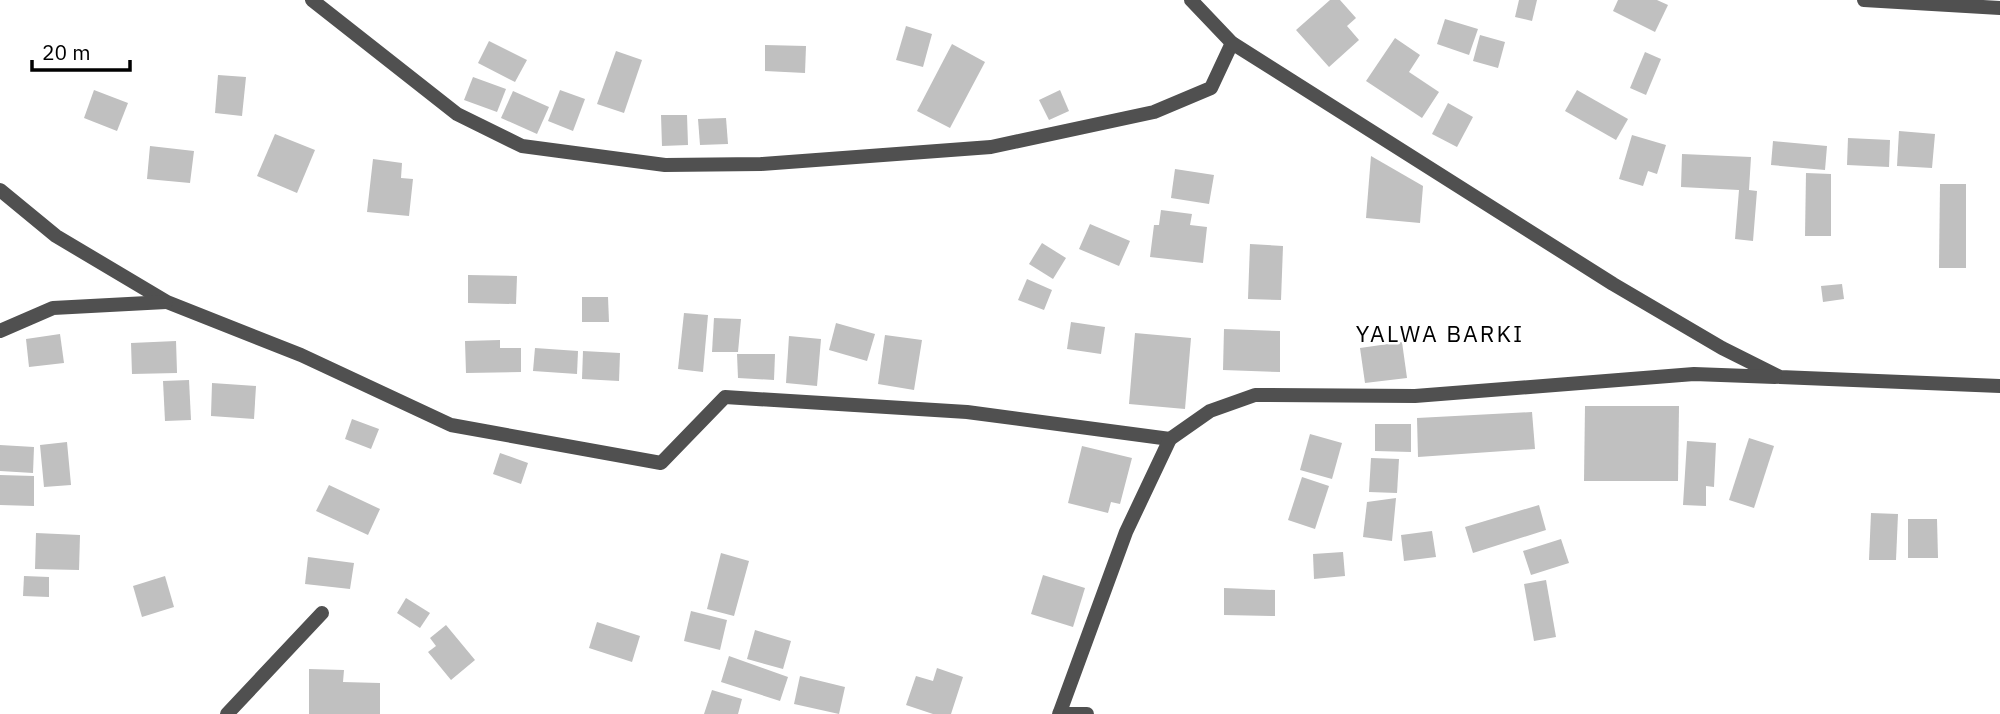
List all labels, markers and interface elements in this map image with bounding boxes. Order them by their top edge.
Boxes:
scale bar [32,28,130,72]
text: 20 m [42,38,91,66]
district label: YALWA BARKI [1356,318,1524,348]

